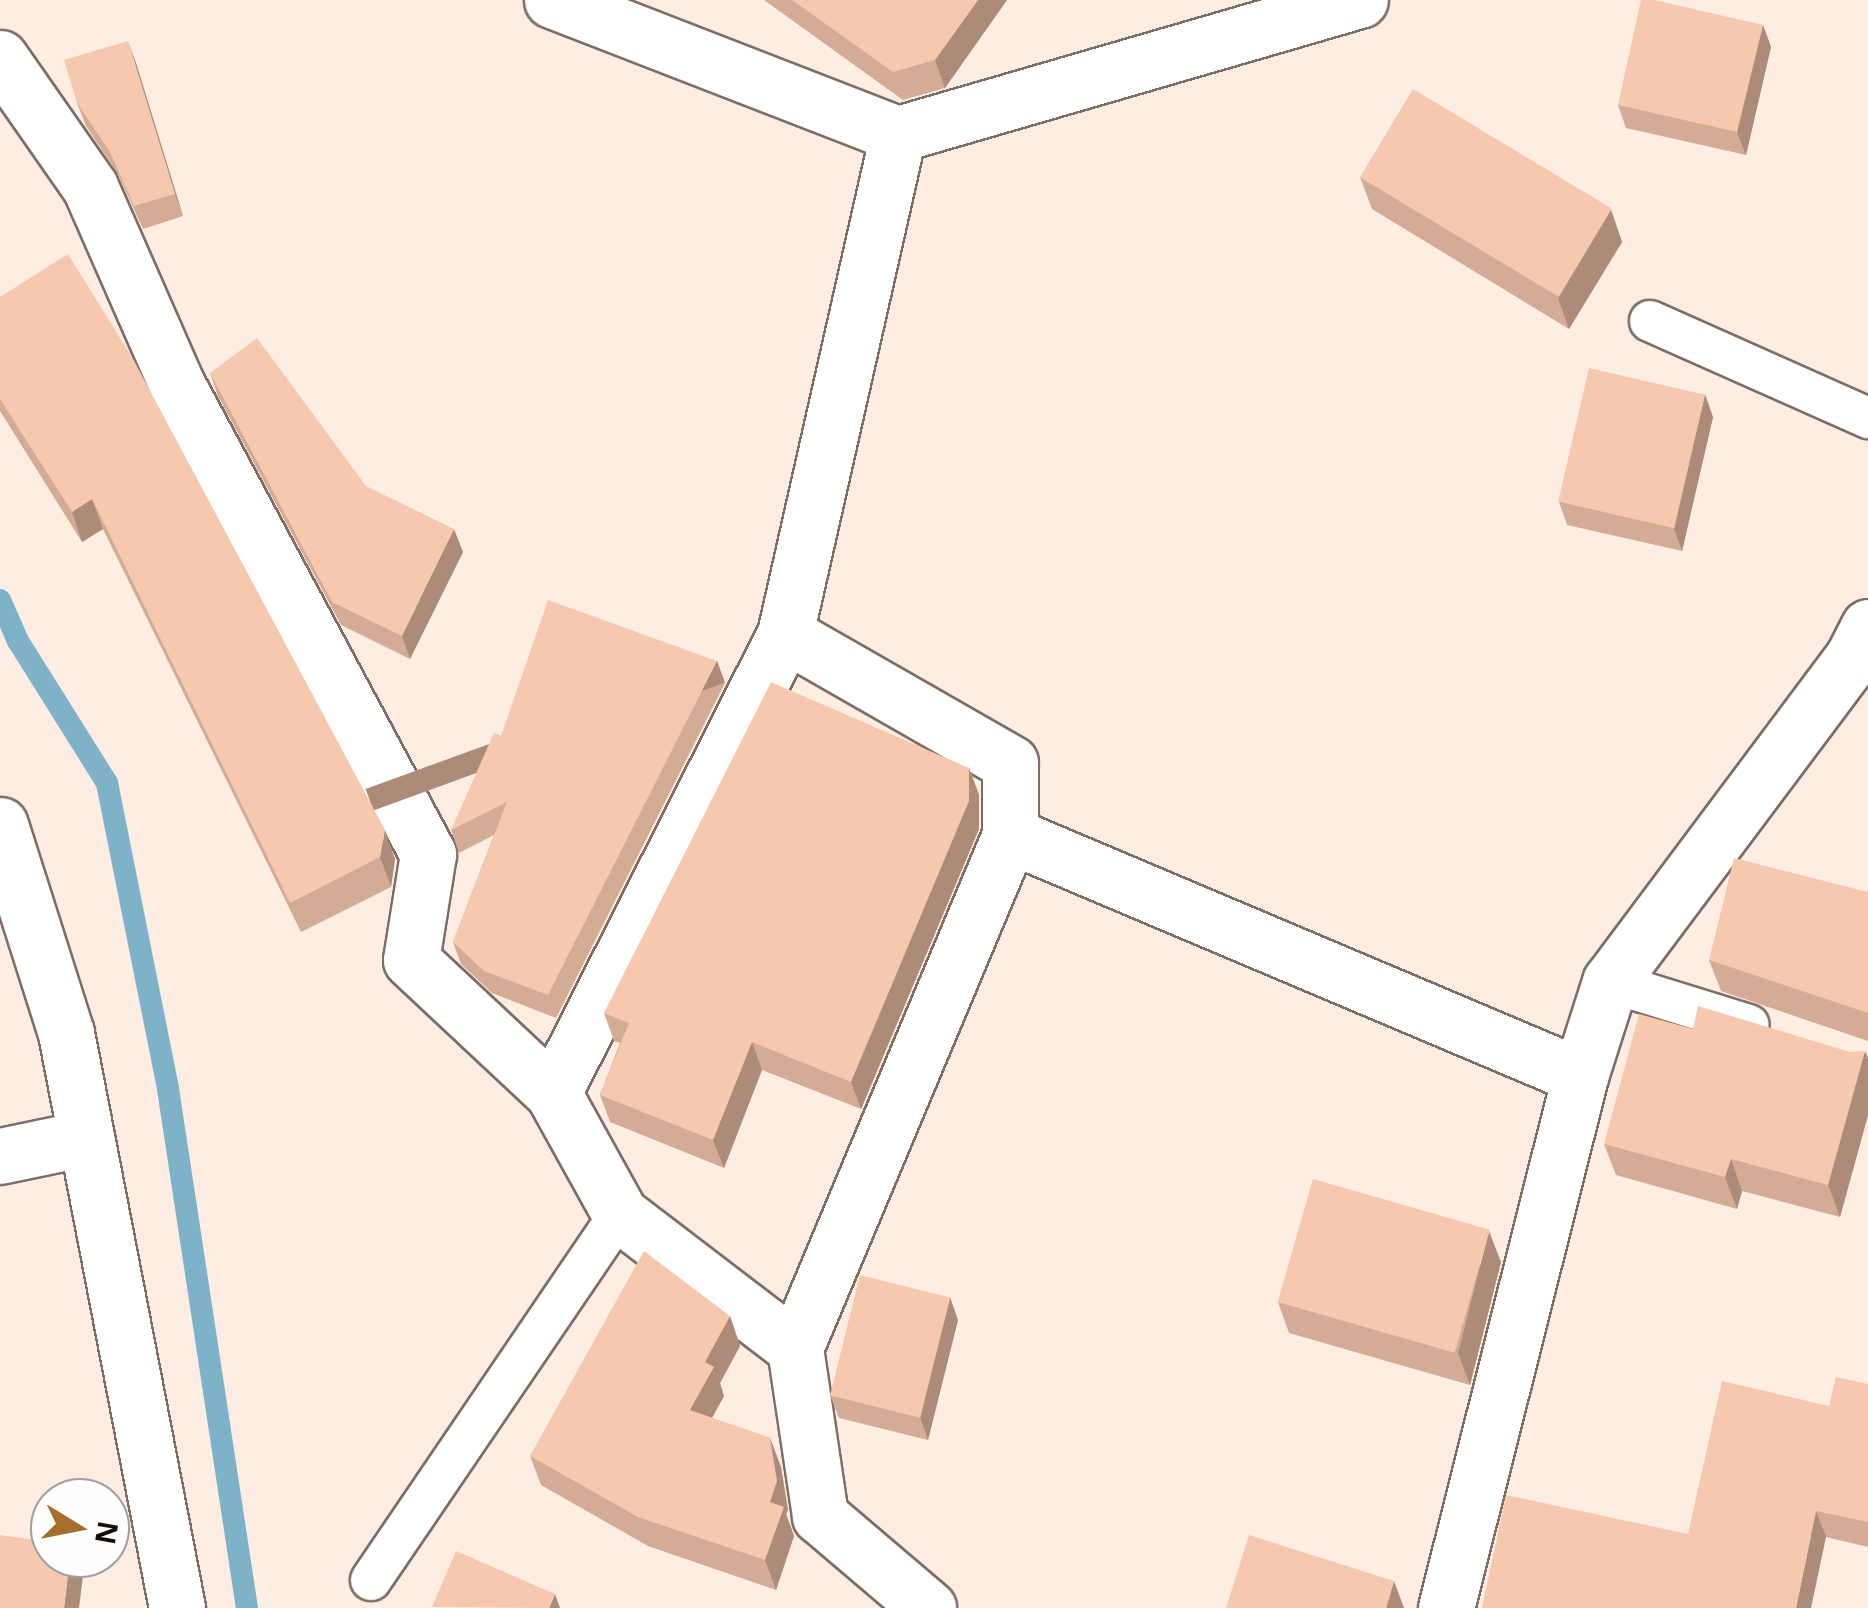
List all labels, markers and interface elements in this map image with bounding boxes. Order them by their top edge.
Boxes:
north arrow [30,1478,130,1578]
text: N [87,1518,128,1547]

